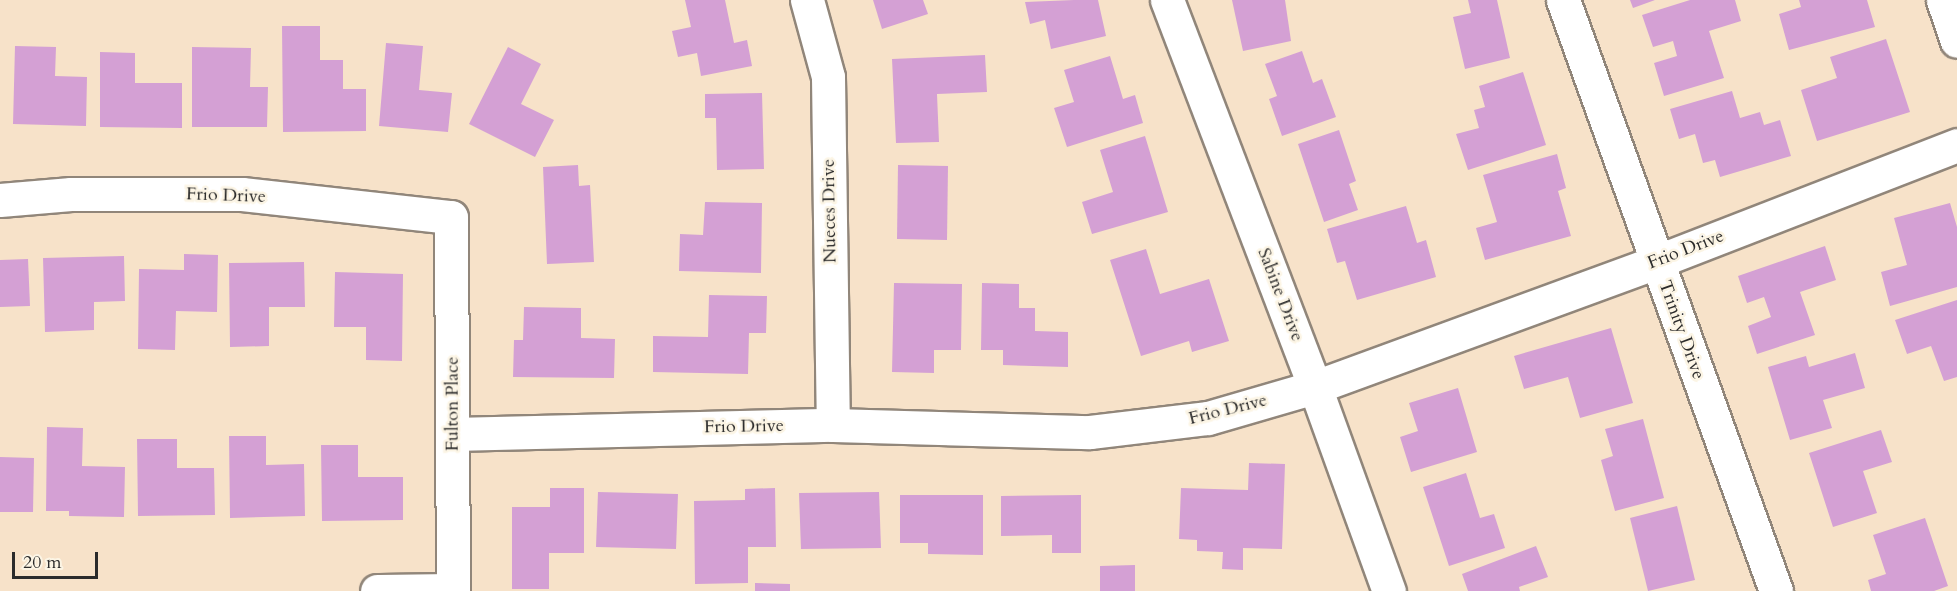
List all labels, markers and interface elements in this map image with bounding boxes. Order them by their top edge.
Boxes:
street label: Nueces Drive [818,159,842,263]
street label: Frio Drive [186,184,266,208]
street label: Frio Drive [1645,226,1727,274]
street label: Sabine Drive [1252,245,1308,345]
street label: Trinity Drive [1653,278,1709,382]
street label: Fulton Place [442,357,464,451]
street label: Frio Drive [1187,390,1269,430]
street label: Frio Drive [704,416,784,438]
scale bar [15,540,100,578]
text: 20 m [23,550,62,575]

